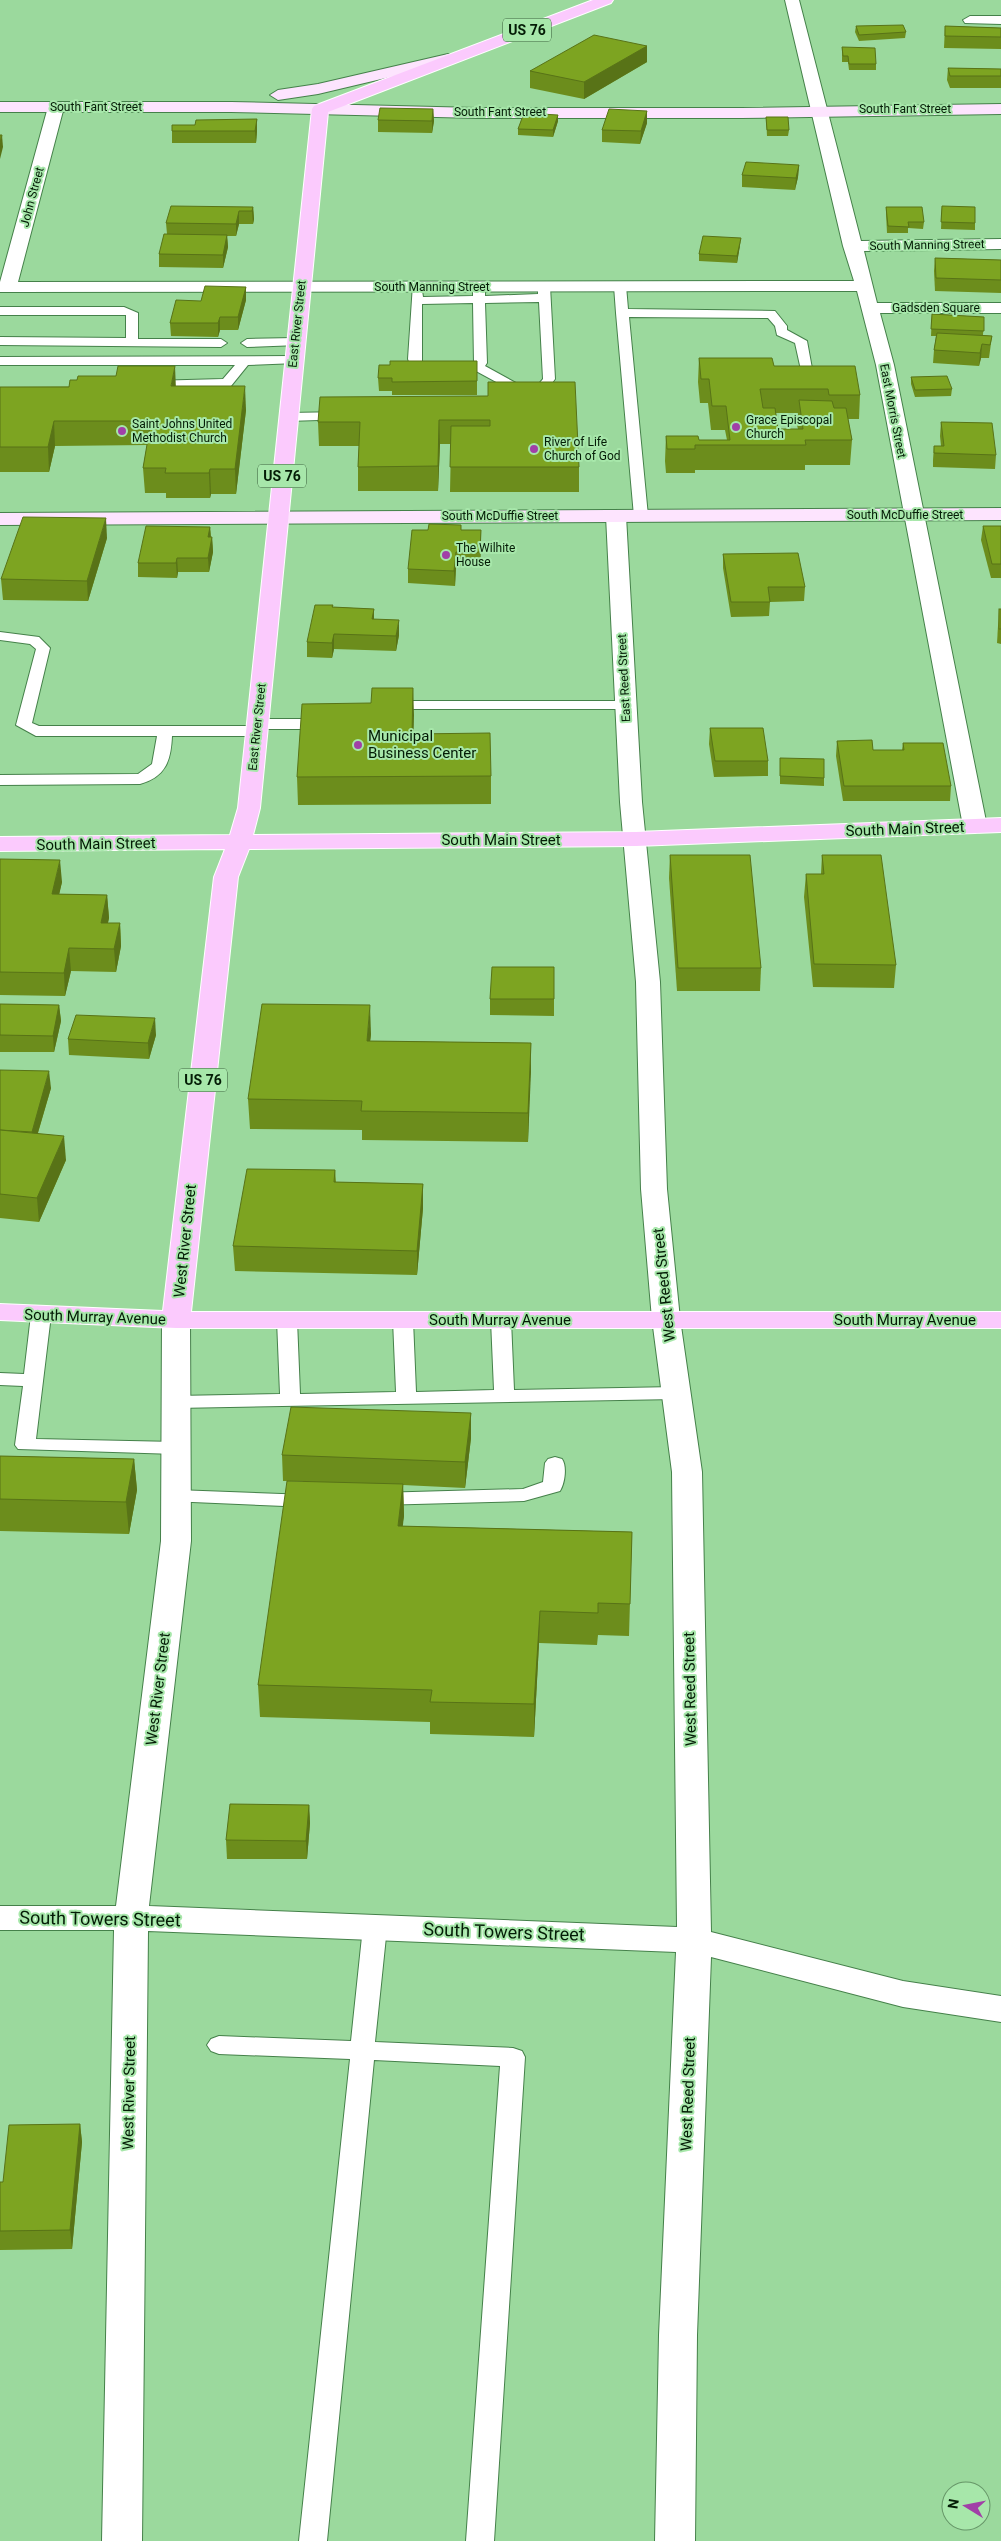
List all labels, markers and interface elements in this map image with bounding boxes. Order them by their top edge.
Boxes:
road number: US 76 [503,18,551,42]
street label: South Fant Street [50,100,142,114]
street label: South Fant Street [859,102,951,116]
street label: South Fant Street [454,105,546,119]
street label: John Street [17,165,47,228]
street label: South Manning Street [869,237,985,253]
street label: East River Street [285,280,309,368]
street label: South Manning Street [374,280,490,294]
street label: Gadsden Square [892,301,980,315]
street label: East Morris Street [877,363,909,459]
place label: Grace Episcopal Church [746,413,832,441]
place label: Saint Johns United Methodist Church [132,417,232,445]
marker: Grace Episcopal Church [730,421,742,433]
marker: Saint Johns United Methodist Church [116,425,128,437]
place label: River of Life Church of God [544,435,621,463]
marker: River of Life Church of God [528,443,540,455]
road number: US 76 [258,464,306,488]
street label: South McDuffie Street [847,508,963,522]
street label: South McDuffie Street [442,509,558,523]
place label: The Wilhite House [456,541,515,569]
marker: The Wilhite House [440,549,452,561]
street label: East Reed Street [615,634,633,722]
street label: East River Street [245,683,269,771]
place label: Municipal Business Center [368,727,476,762]
marker: Municipal Business Center [352,739,364,751]
street label: South Main Street [845,818,965,840]
street label: South Main Street [441,831,561,849]
street label: South Main Street [36,834,156,854]
road number: US 76 [179,1068,227,1092]
street label: West River Street [170,1183,200,1299]
street label: West Reed Street [649,1227,679,1343]
street label: South Murray Avenue [24,1306,166,1328]
street label: South Murray Avenue [429,1311,571,1329]
street label: South Murray Avenue [834,1311,976,1329]
street label: West River Street [142,1631,174,1747]
street label: West Reed Street [680,1632,700,1746]
street label: South Towers Street [19,1907,181,1930]
street label: South Towers Street [423,1918,585,1945]
street label: West River Street [119,2036,139,2150]
street label: West Reed Street [677,2036,699,2151]
north arrow [941,2481,991,2531]
text: N [944,2497,962,2510]

